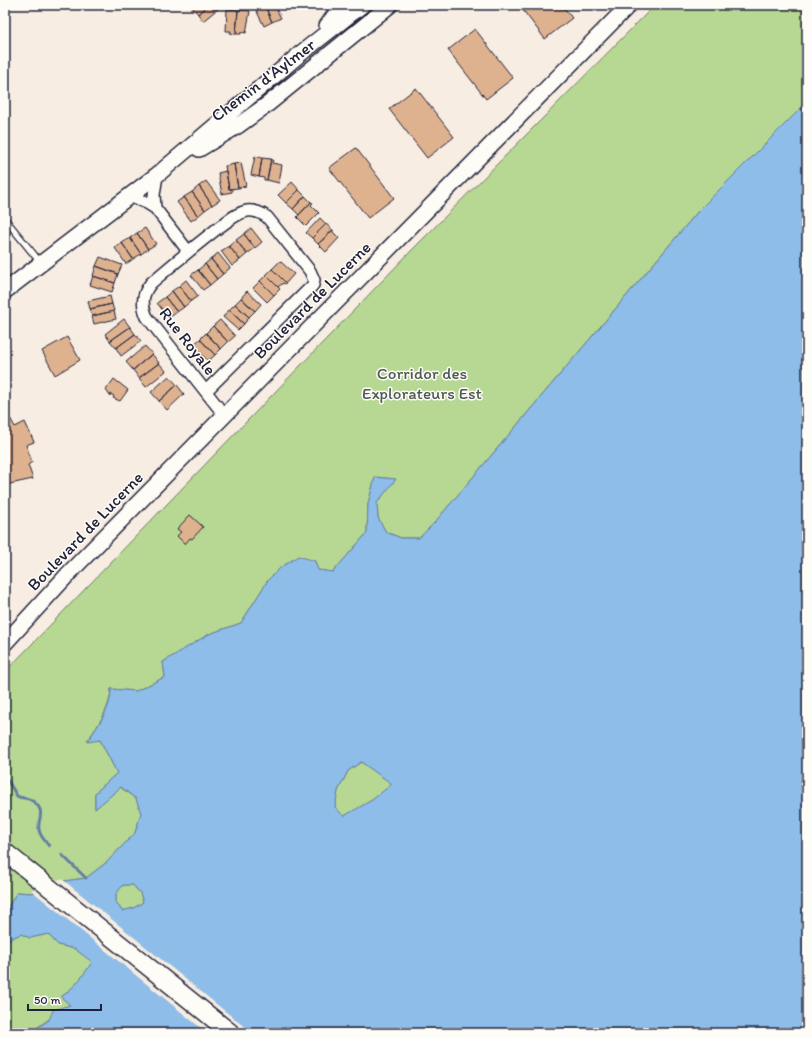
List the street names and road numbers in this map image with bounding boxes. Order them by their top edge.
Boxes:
street label: Chemin d'Aylmer [207,34,319,126]
street label: Boulevard de Lucerne [249,237,375,363]
street label: Rue Royale [155,303,221,379]
street label: Boulevard de Lucerne [23,467,147,595]

